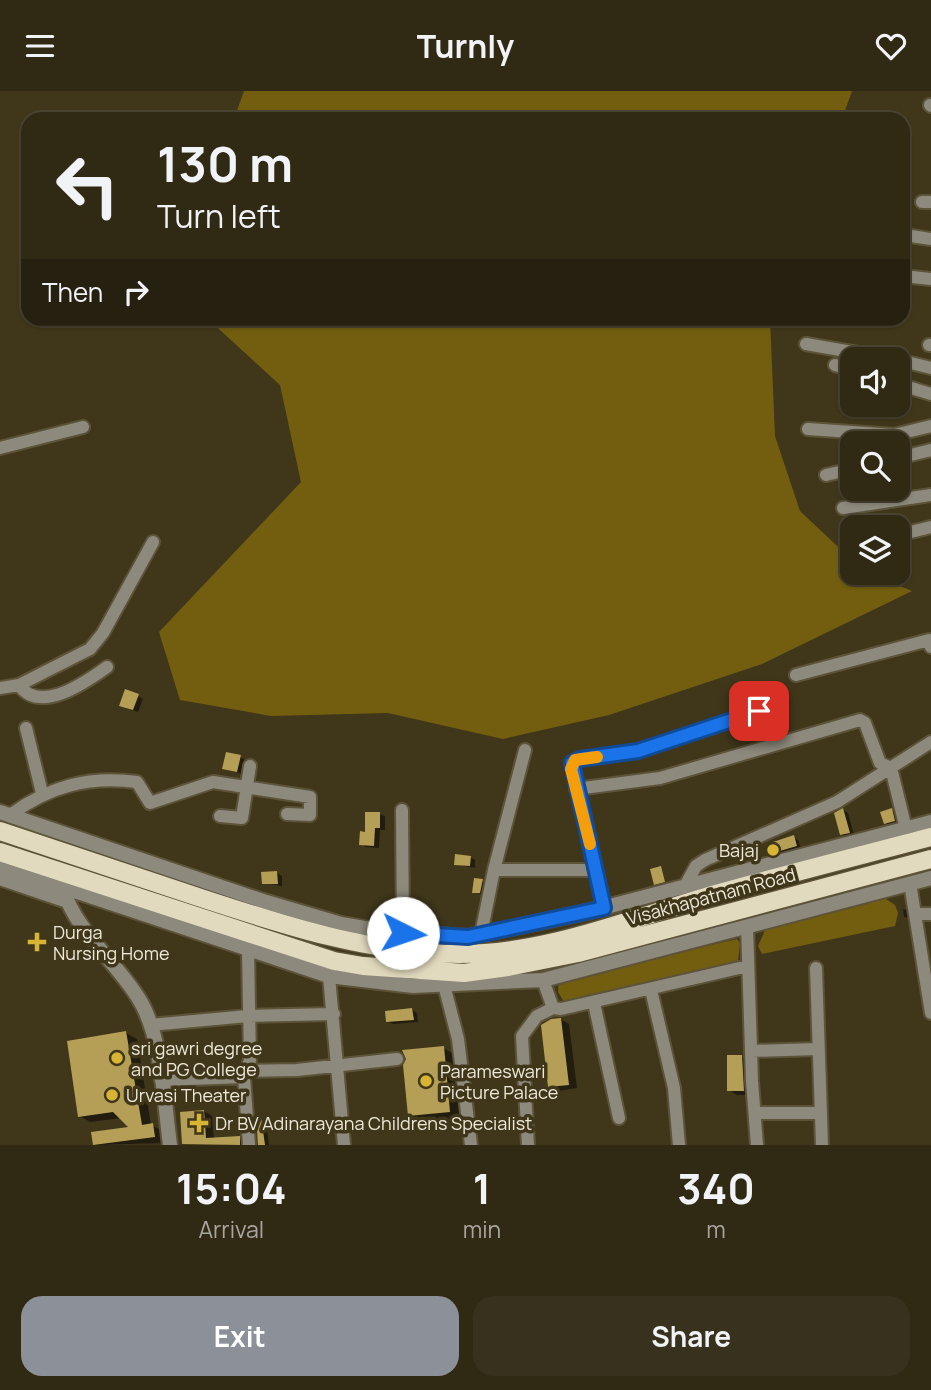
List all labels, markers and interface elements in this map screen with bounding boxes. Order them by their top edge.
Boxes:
text: Turnly [417,24,514,68]
icon: menu [21,27,59,65]
icon: heart [872,27,910,65]
text: 130 m [157,130,293,197]
icon: left [42,140,133,231]
text: Turn left [157,194,281,238]
icon: right [117,273,155,311]
text: Then [42,274,103,310]
map controls [840,347,910,585]
button: sound [840,347,910,417]
button: search [840,431,910,501]
button: layers [840,515,910,585]
pin [729,681,789,741]
icon: arrive [740,692,778,730]
place label: Bajaj [719,838,759,862]
marker: Bajaj [765,842,781,858]
street label: Visakhapatnam Road [624,862,798,930]
position arrow [366,896,440,970]
place label: Durga Nursing Home [53,920,169,965]
marker: Durga Nursing Home [27,932,47,952]
place label: sri gawri degree and PG College [131,1036,262,1081]
marker: sri gawri degree and PG College [109,1050,125,1066]
place label: Parameswari Picture Palace [440,1059,558,1104]
marker: Parameswari Picture Palace [418,1073,434,1089]
place label: Urvasi Theater [126,1083,247,1107]
marker: Urvasi Theater [104,1087,120,1103]
place label: Dr BV Adinarayana Childrens Specialist [215,1111,532,1135]
marker: Dr BV Adinarayana Childrens Specialist [189,1113,209,1133]
text: 15:04 [176,1159,287,1217]
text: 1 [473,1159,491,1217]
text: 340 [677,1159,755,1217]
text: Arrival [199,1213,264,1245]
text: min [463,1213,501,1245]
text: m [706,1213,726,1245]
button: Exit [21,1296,459,1376]
button: Share [473,1296,910,1376]

